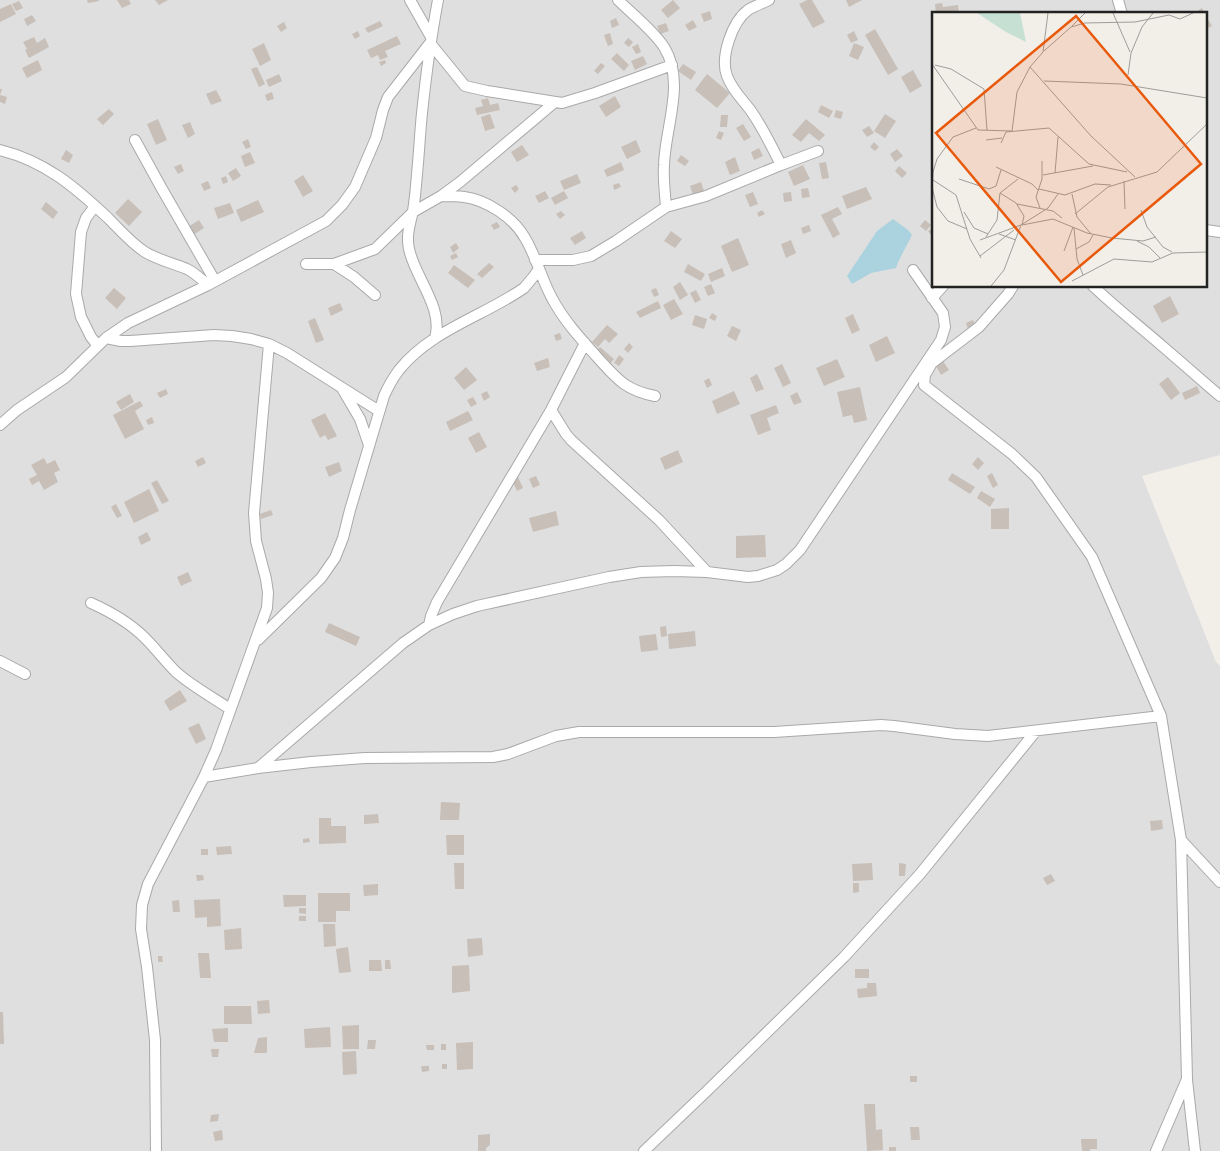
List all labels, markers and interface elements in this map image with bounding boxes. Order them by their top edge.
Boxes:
inset map [932,12,1208,288]

